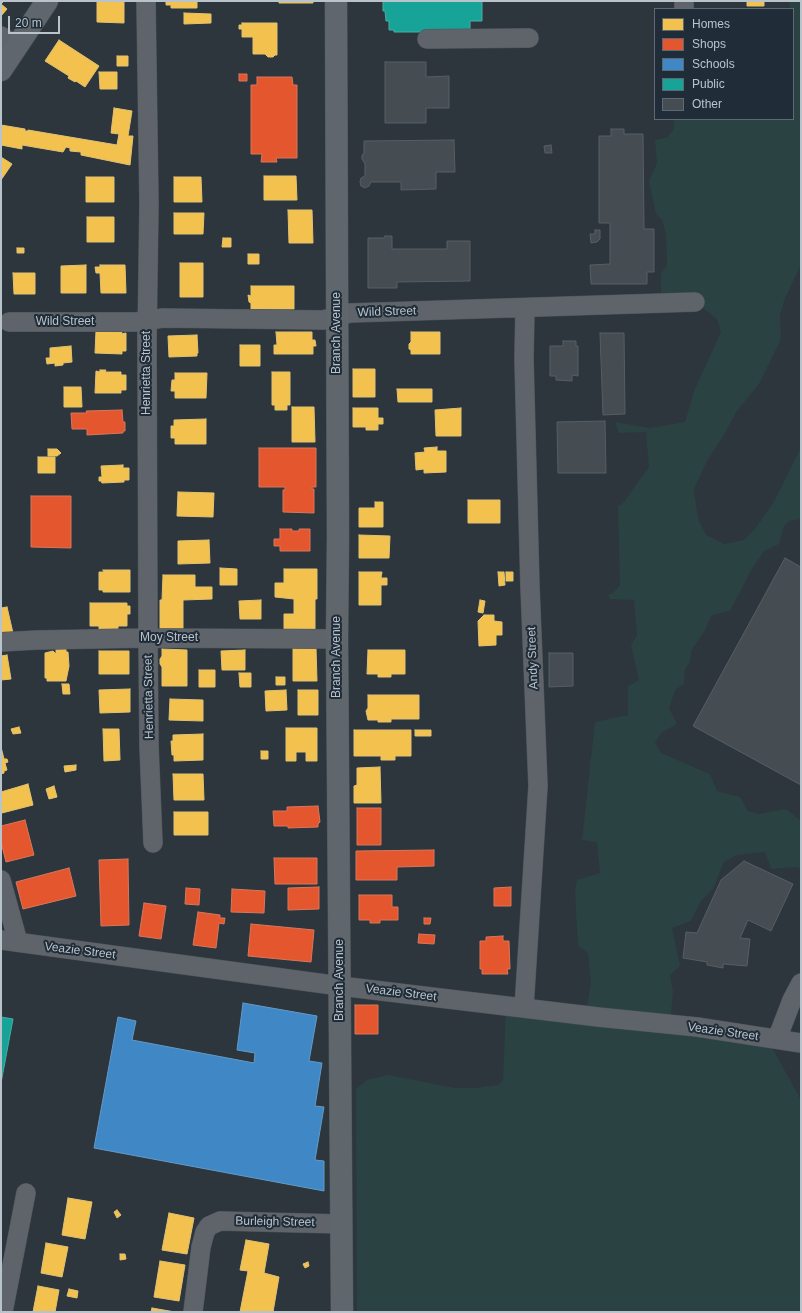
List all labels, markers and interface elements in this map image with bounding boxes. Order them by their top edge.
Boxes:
scale bar [10,8,62,34]
legend [654,8,794,120]
text: 20 m [15,16,42,30]
text: Homes [692,17,730,31]
text: Shops [692,37,726,51]
text: Schools [692,57,735,71]
text: Public [692,77,725,91]
text: Other [692,97,722,111]
street label: Branch Avenue [330,292,344,374]
street label: Wild Street [357,304,417,320]
street label: Wild Street [36,315,94,329]
street label: Henrietta Street [140,331,154,415]
street label: Branch Avenue [330,616,344,698]
street label: Andy Street [525,626,541,690]
street label: Moy Street [140,631,198,645]
street label: Henrietta Street [141,655,157,739]
street label: Branch Avenue [333,939,347,1021]
street label: Veazie Street [44,940,116,962]
street label: Veazie Street [365,982,437,1004]
street label: Veazie Street [687,1020,759,1044]
street label: Burleigh Street [235,1214,315,1230]

